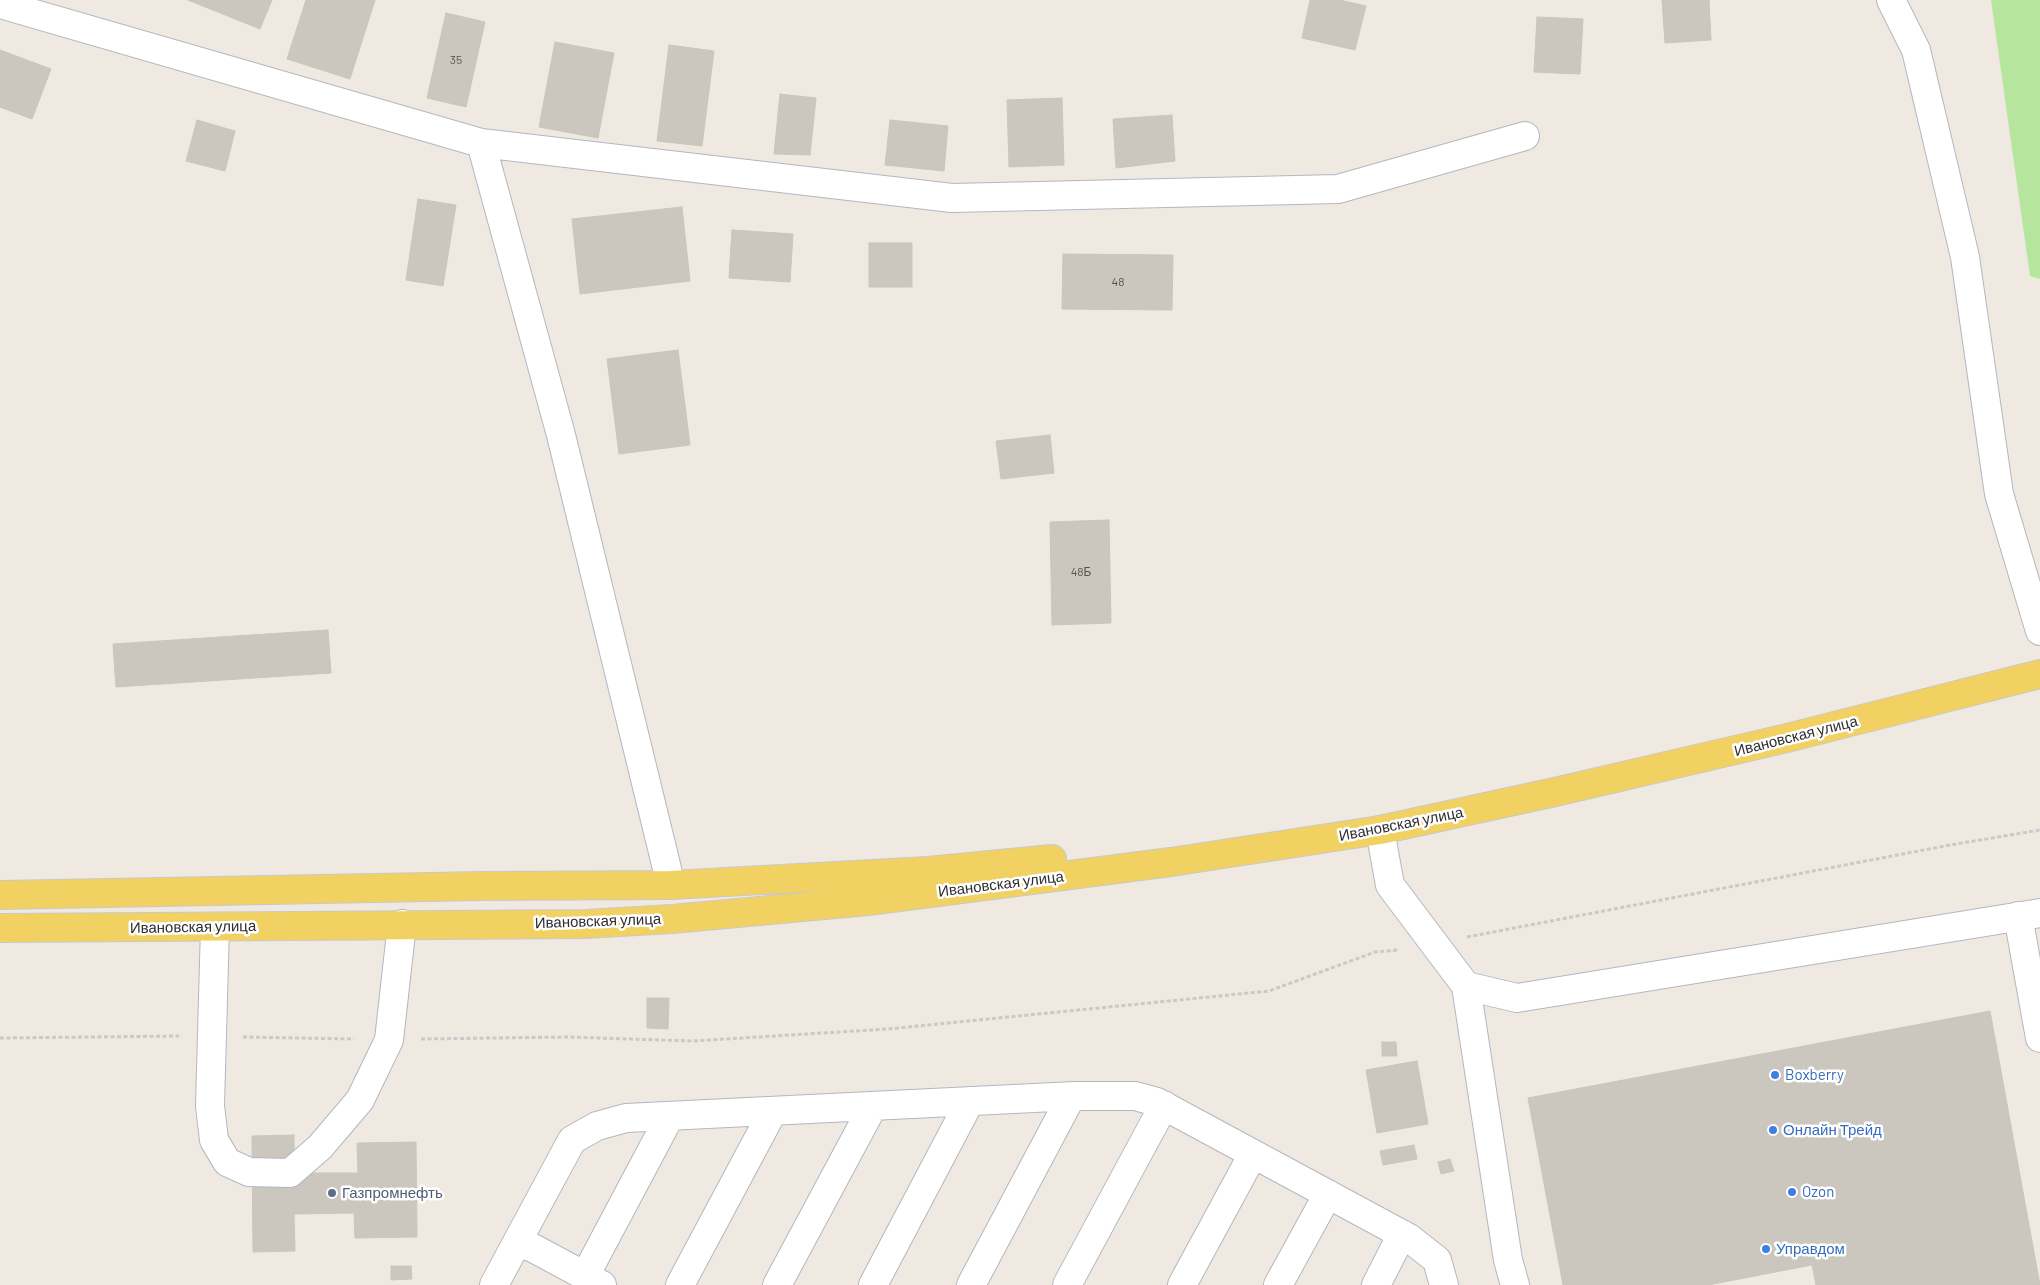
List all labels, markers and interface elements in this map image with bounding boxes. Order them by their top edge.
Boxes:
house number: 35 [450,53,462,67]
house number: 48 [1112,275,1124,289]
house number: 48Б [1071,565,1091,579]
street label: Ивановская улица [1732,712,1860,760]
street label: Ивановская улица [1337,803,1465,845]
street label: Ивановская улица [937,867,1065,901]
street label: Ивановская улица [535,910,661,932]
street label: Ивановская улица [130,917,256,937]
place label: Boxberry [1785,1066,1844,1084]
marker: Boxberry [1769,1069,1781,1081]
place label: Онлайн Трейд [1783,1121,1882,1139]
marker: Онлайн Трейд [1767,1124,1779,1136]
place label: Ozon [1802,1183,1834,1201]
place label: Газпромнефть [342,1184,443,1202]
marker: Ozon [1786,1186,1798,1198]
marker: Газпромнефть [326,1187,338,1199]
place label: Управдом [1776,1240,1845,1258]
marker: Управдом [1760,1243,1772,1255]

